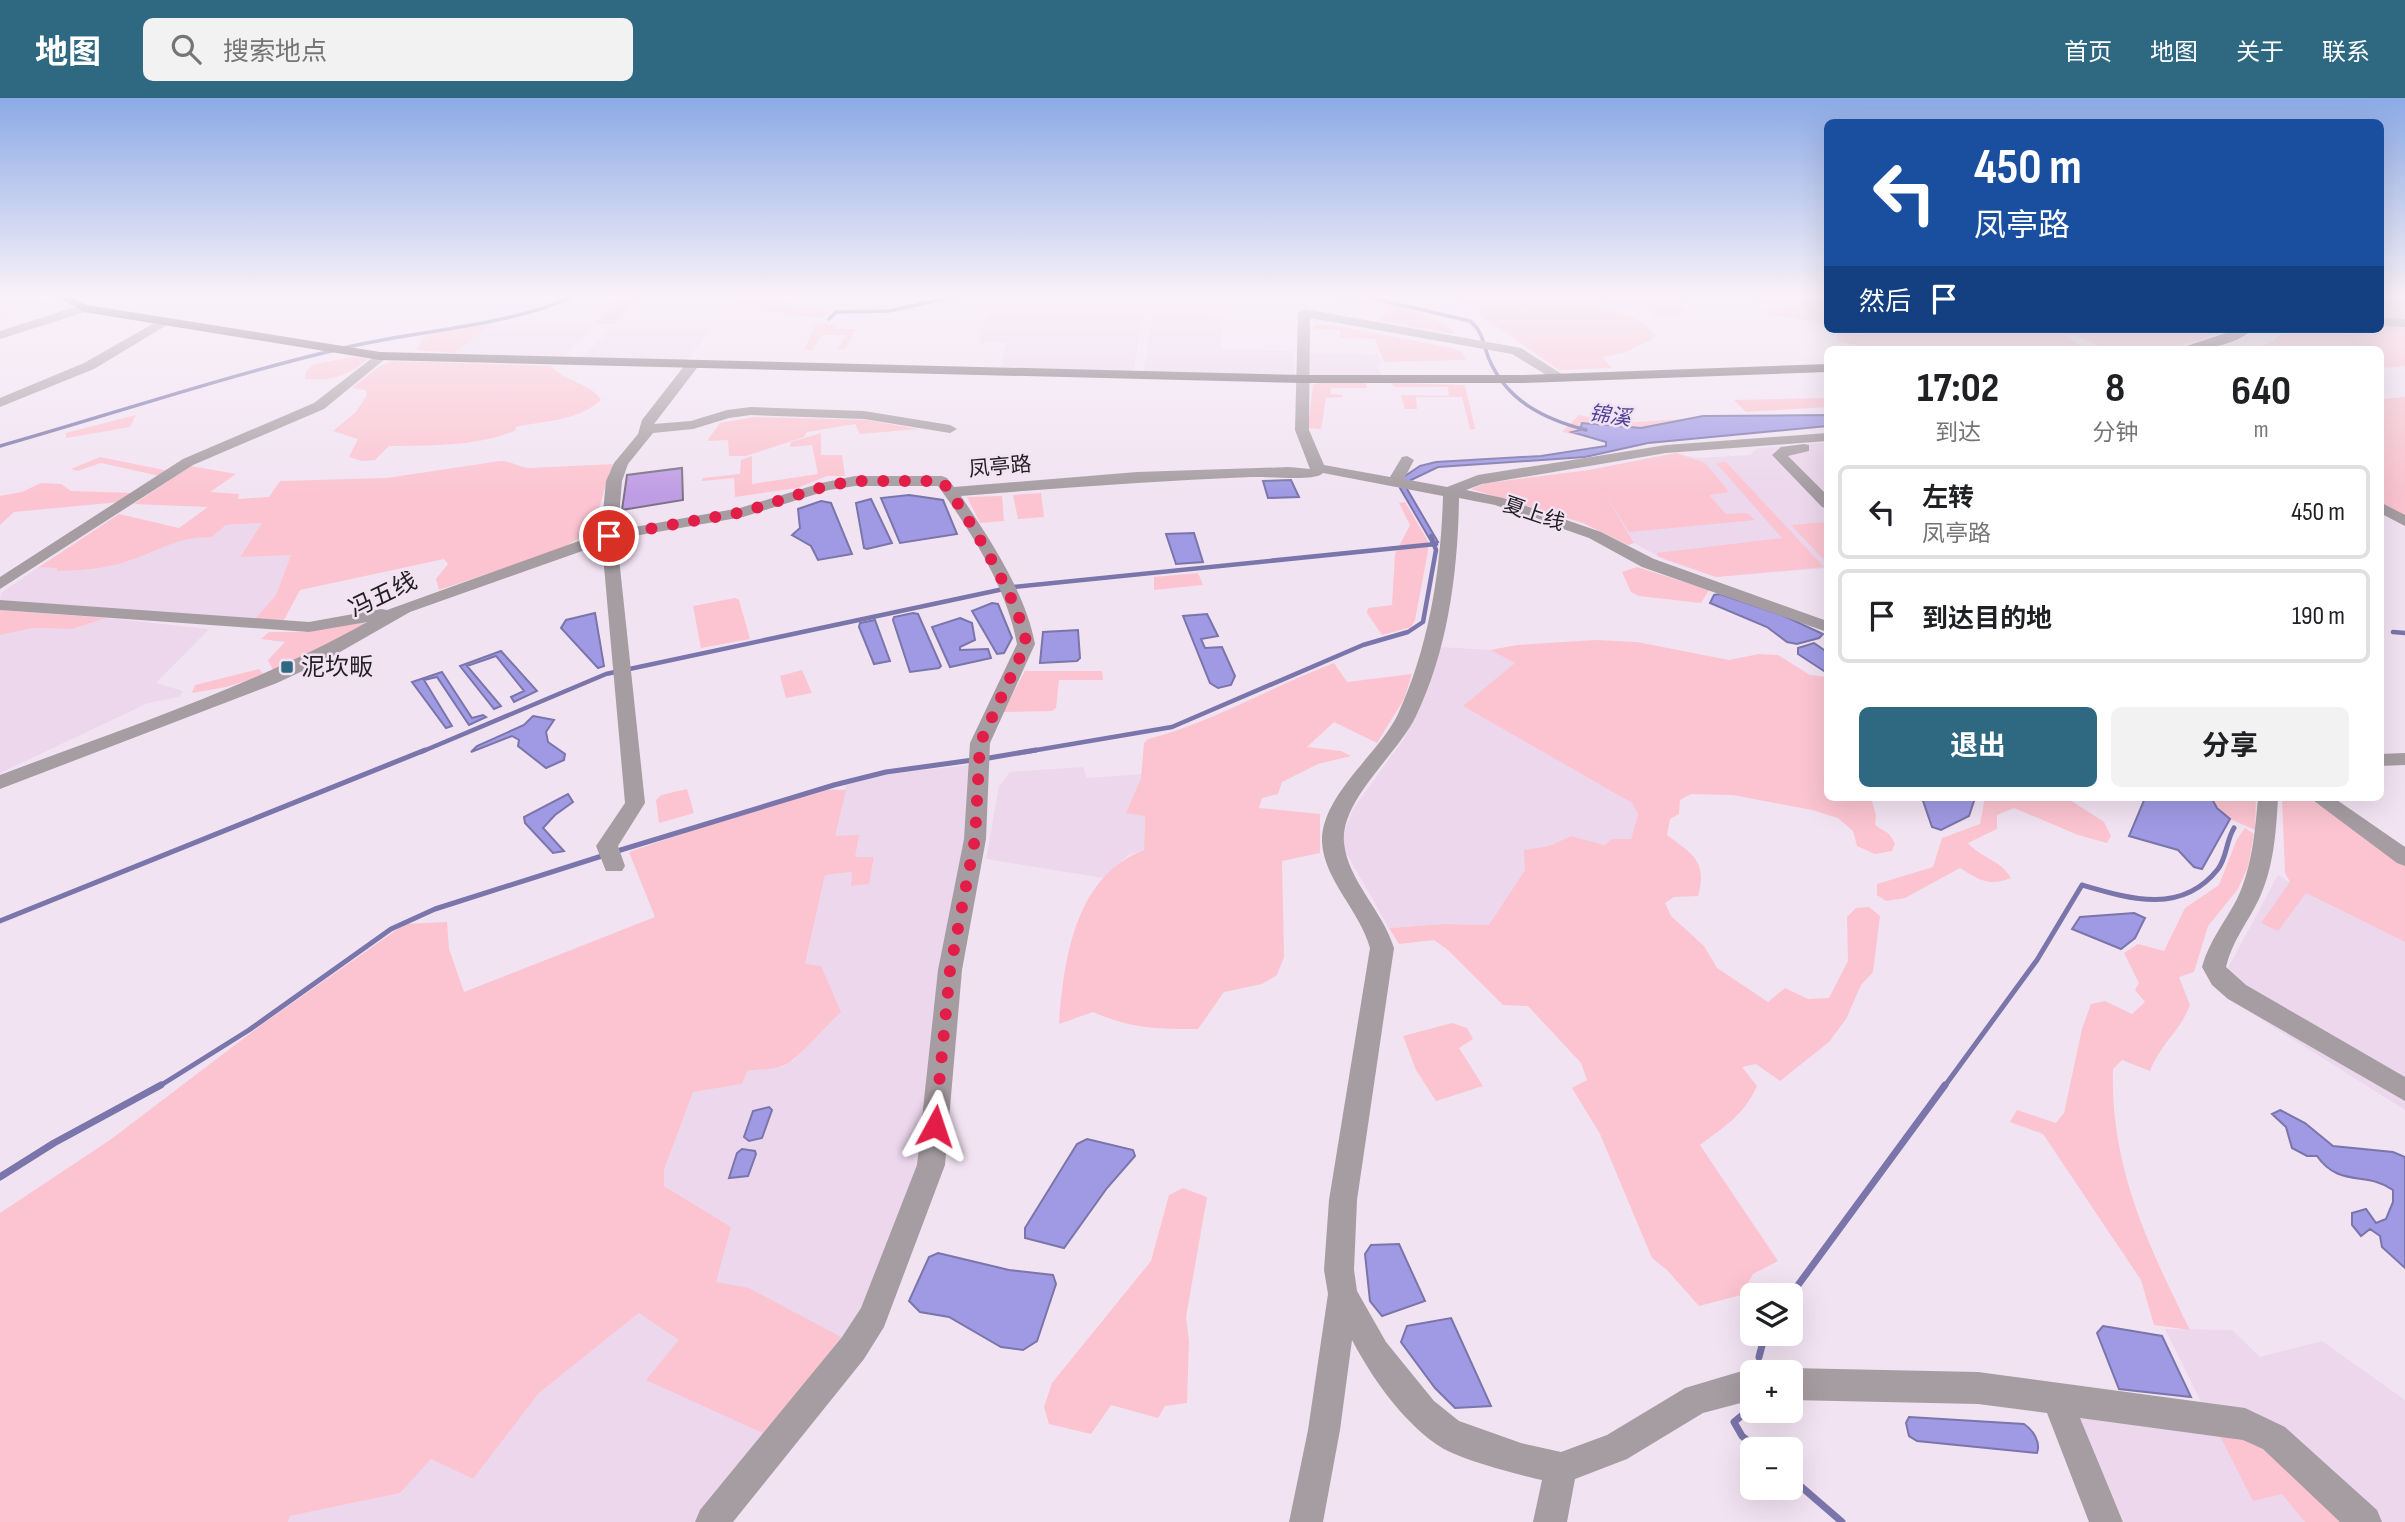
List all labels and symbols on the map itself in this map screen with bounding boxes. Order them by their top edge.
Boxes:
water label: 锦溪 [1587,401,1635,432]
street label: 凤亭路 [968,452,1032,482]
street label: 夏上线 [1500,492,1568,536]
pin [579,506,639,566]
street label: 冯五线 [344,566,422,624]
place label: 泥坎畈 [301,653,373,682]
marker: 泥坎畈 [279,659,295,675]
position arrow [898,1089,972,1163]

